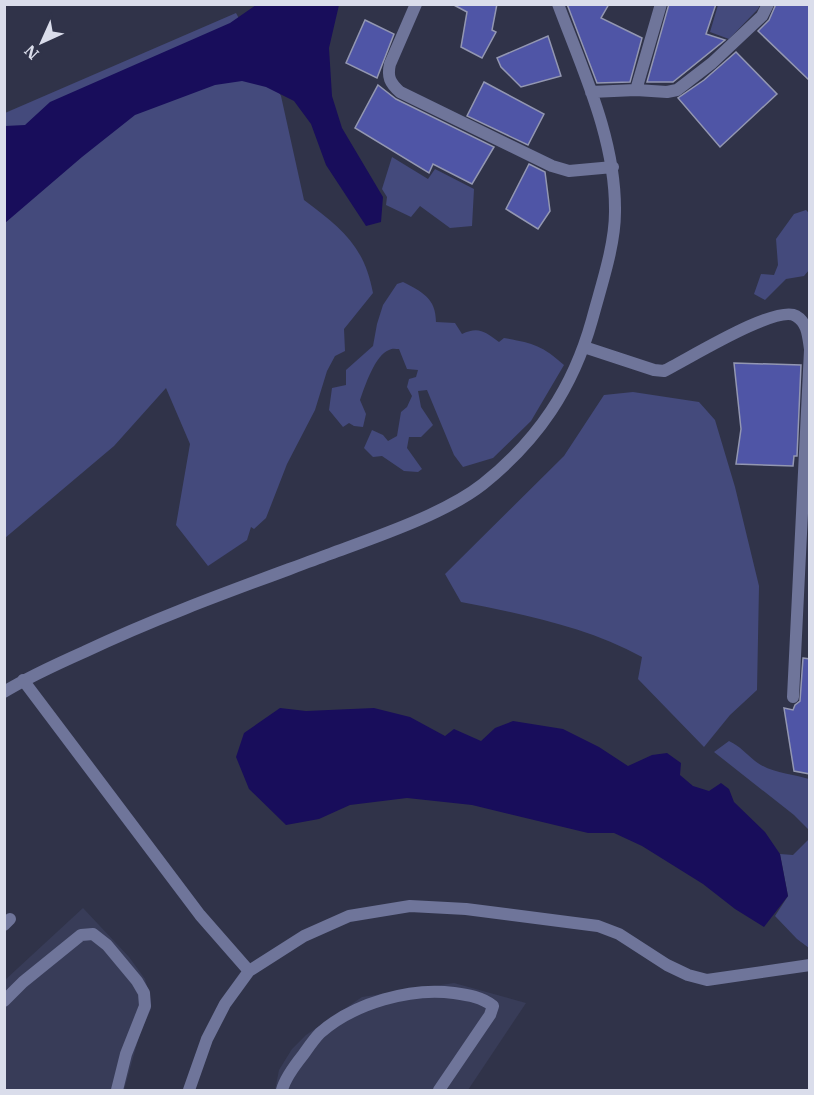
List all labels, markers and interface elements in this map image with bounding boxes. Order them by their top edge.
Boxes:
north arrow [12,12,72,72]
text: N [20,41,43,64]

